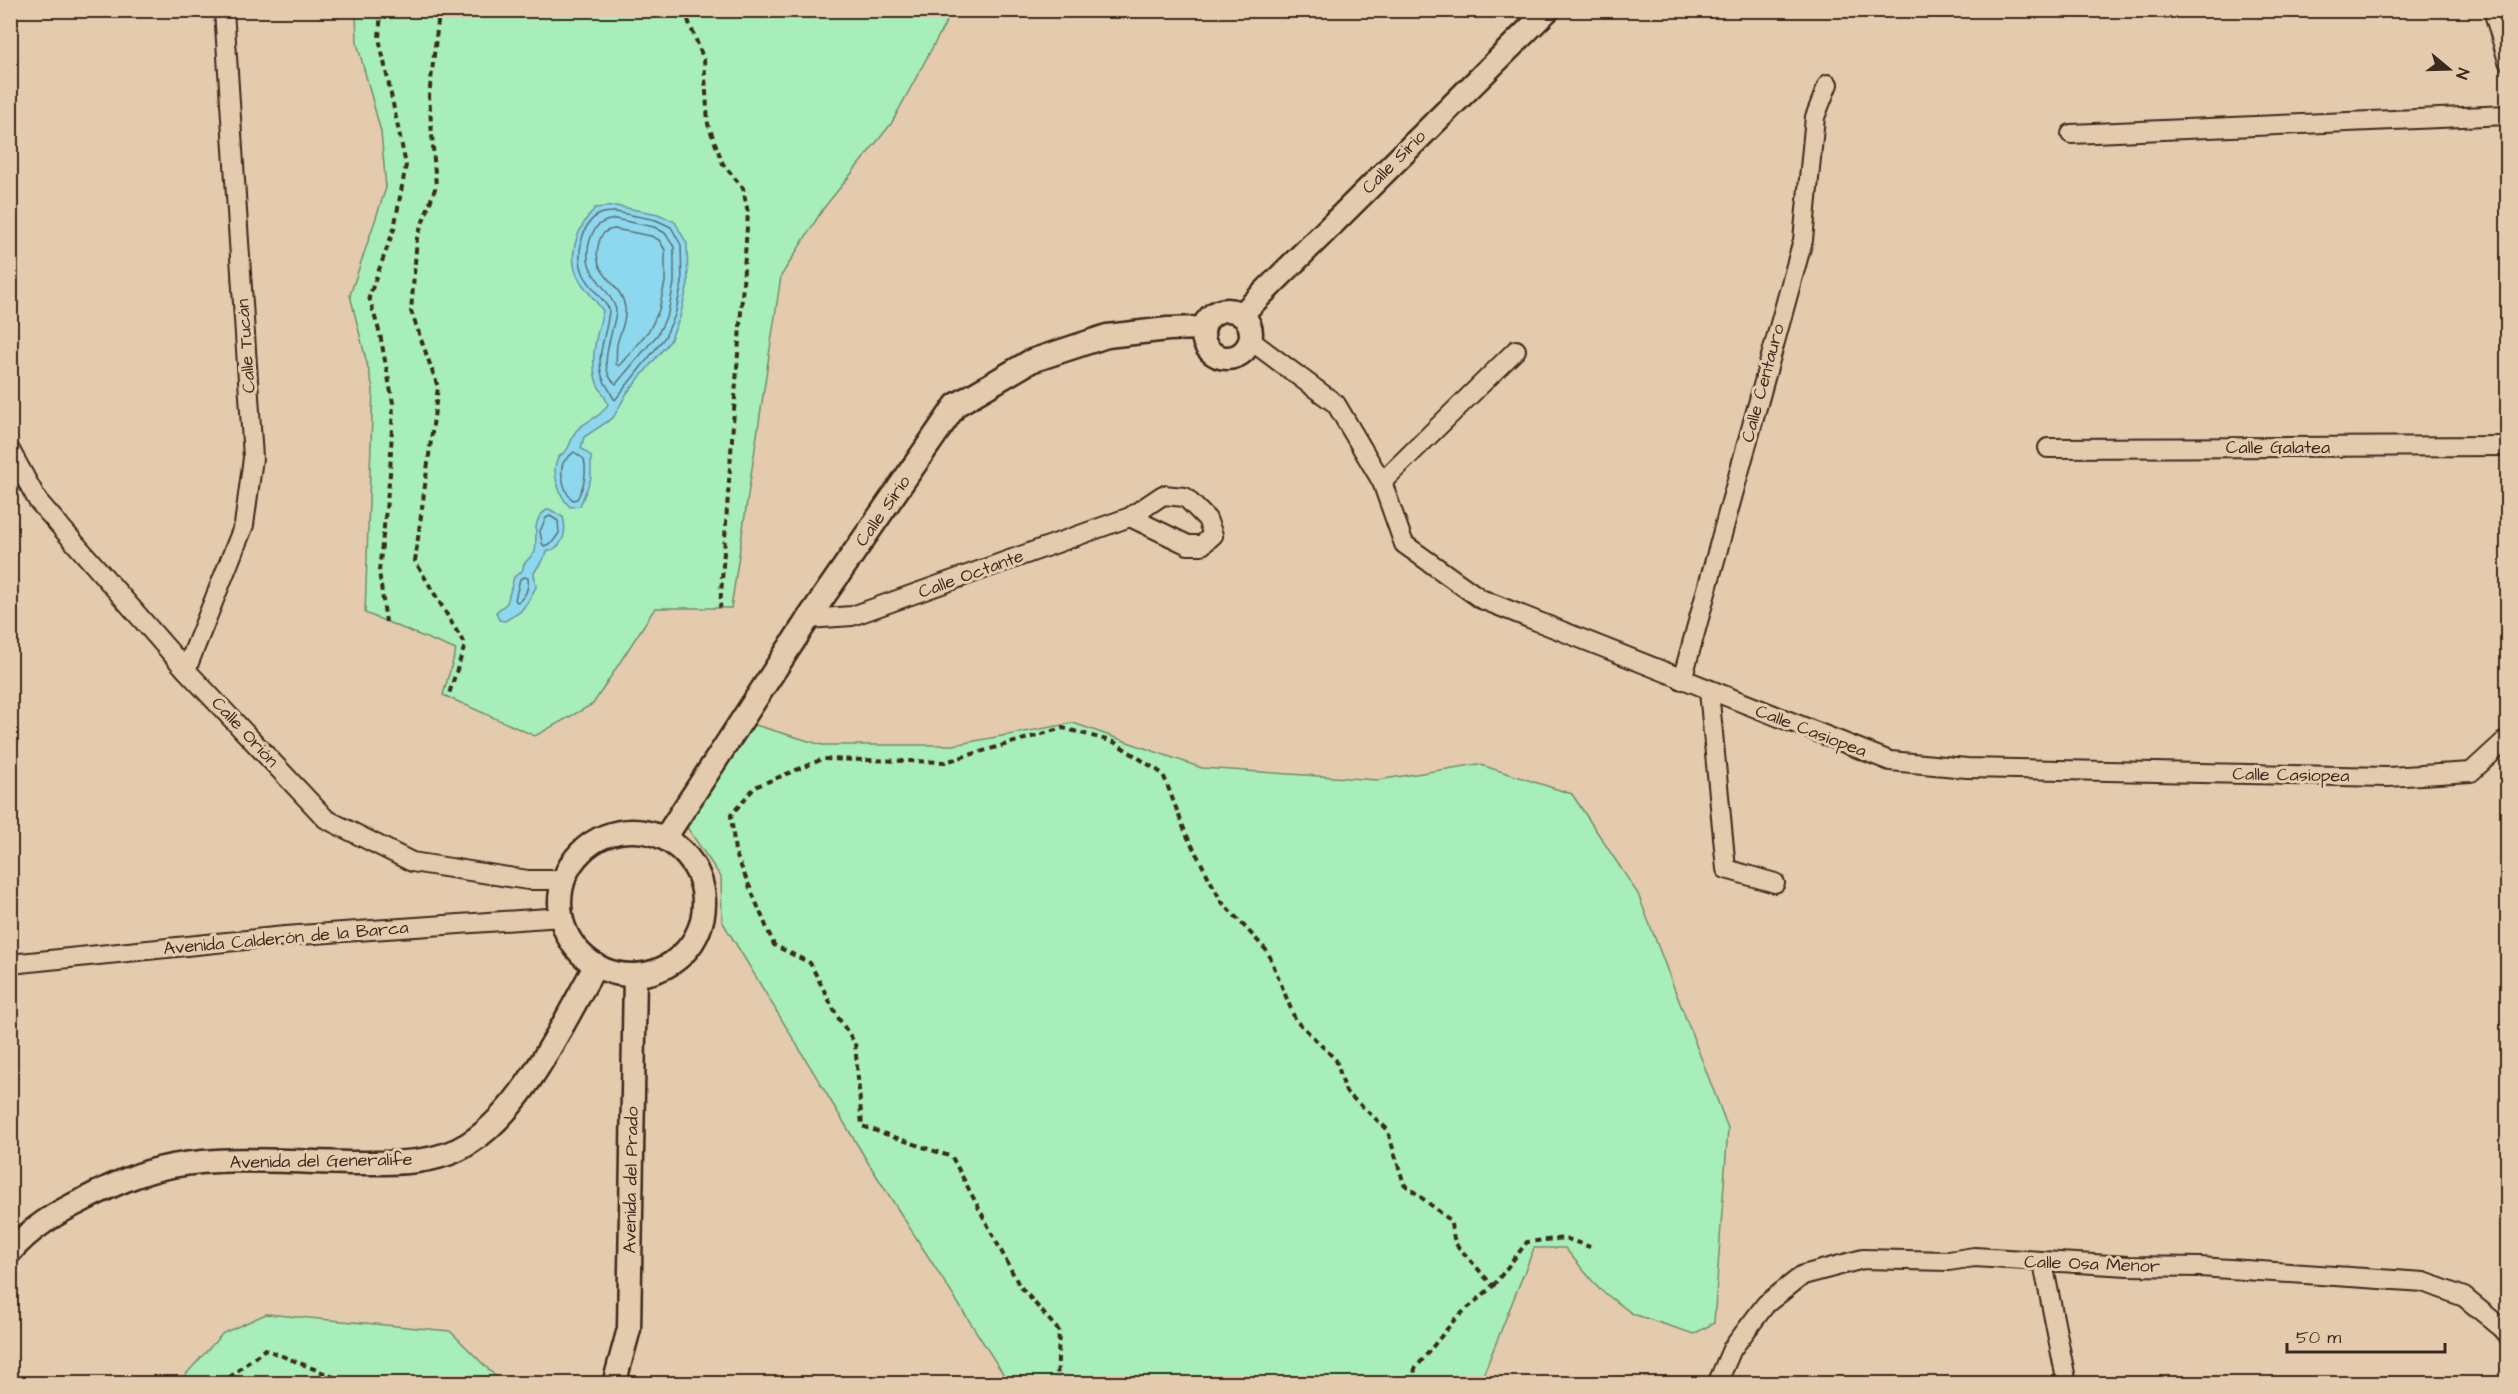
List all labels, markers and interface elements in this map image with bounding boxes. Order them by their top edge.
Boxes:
north arrow [2419,39,2479,99]
text: N [2450,65,2474,82]
street label: Calle Sirio [1356,124,1432,200]
street label: Calle Tucán [230,298,262,394]
street label: Calle Centauro [1735,321,1791,445]
street label: Calle Galatea [2226,435,2330,460]
street label: Calle Sirio [849,470,917,552]
street label: Calle Octante [915,543,1027,605]
street label: Calle Orión [206,691,284,773]
street label: Calle Casiopea [1752,698,1870,764]
street label: Calle Casiopea [2232,761,2350,789]
street label: Avenida Calderón de la Barca [163,915,409,961]
street label: Avenida del Prado [617,1106,645,1254]
street label: Avenida del Generalife [229,1147,413,1175]
street label: Calle Osa Menor [2024,1249,2160,1279]
scale bar [2287,1316,2444,1354]
text: 50 m [2296,1325,2341,1350]

